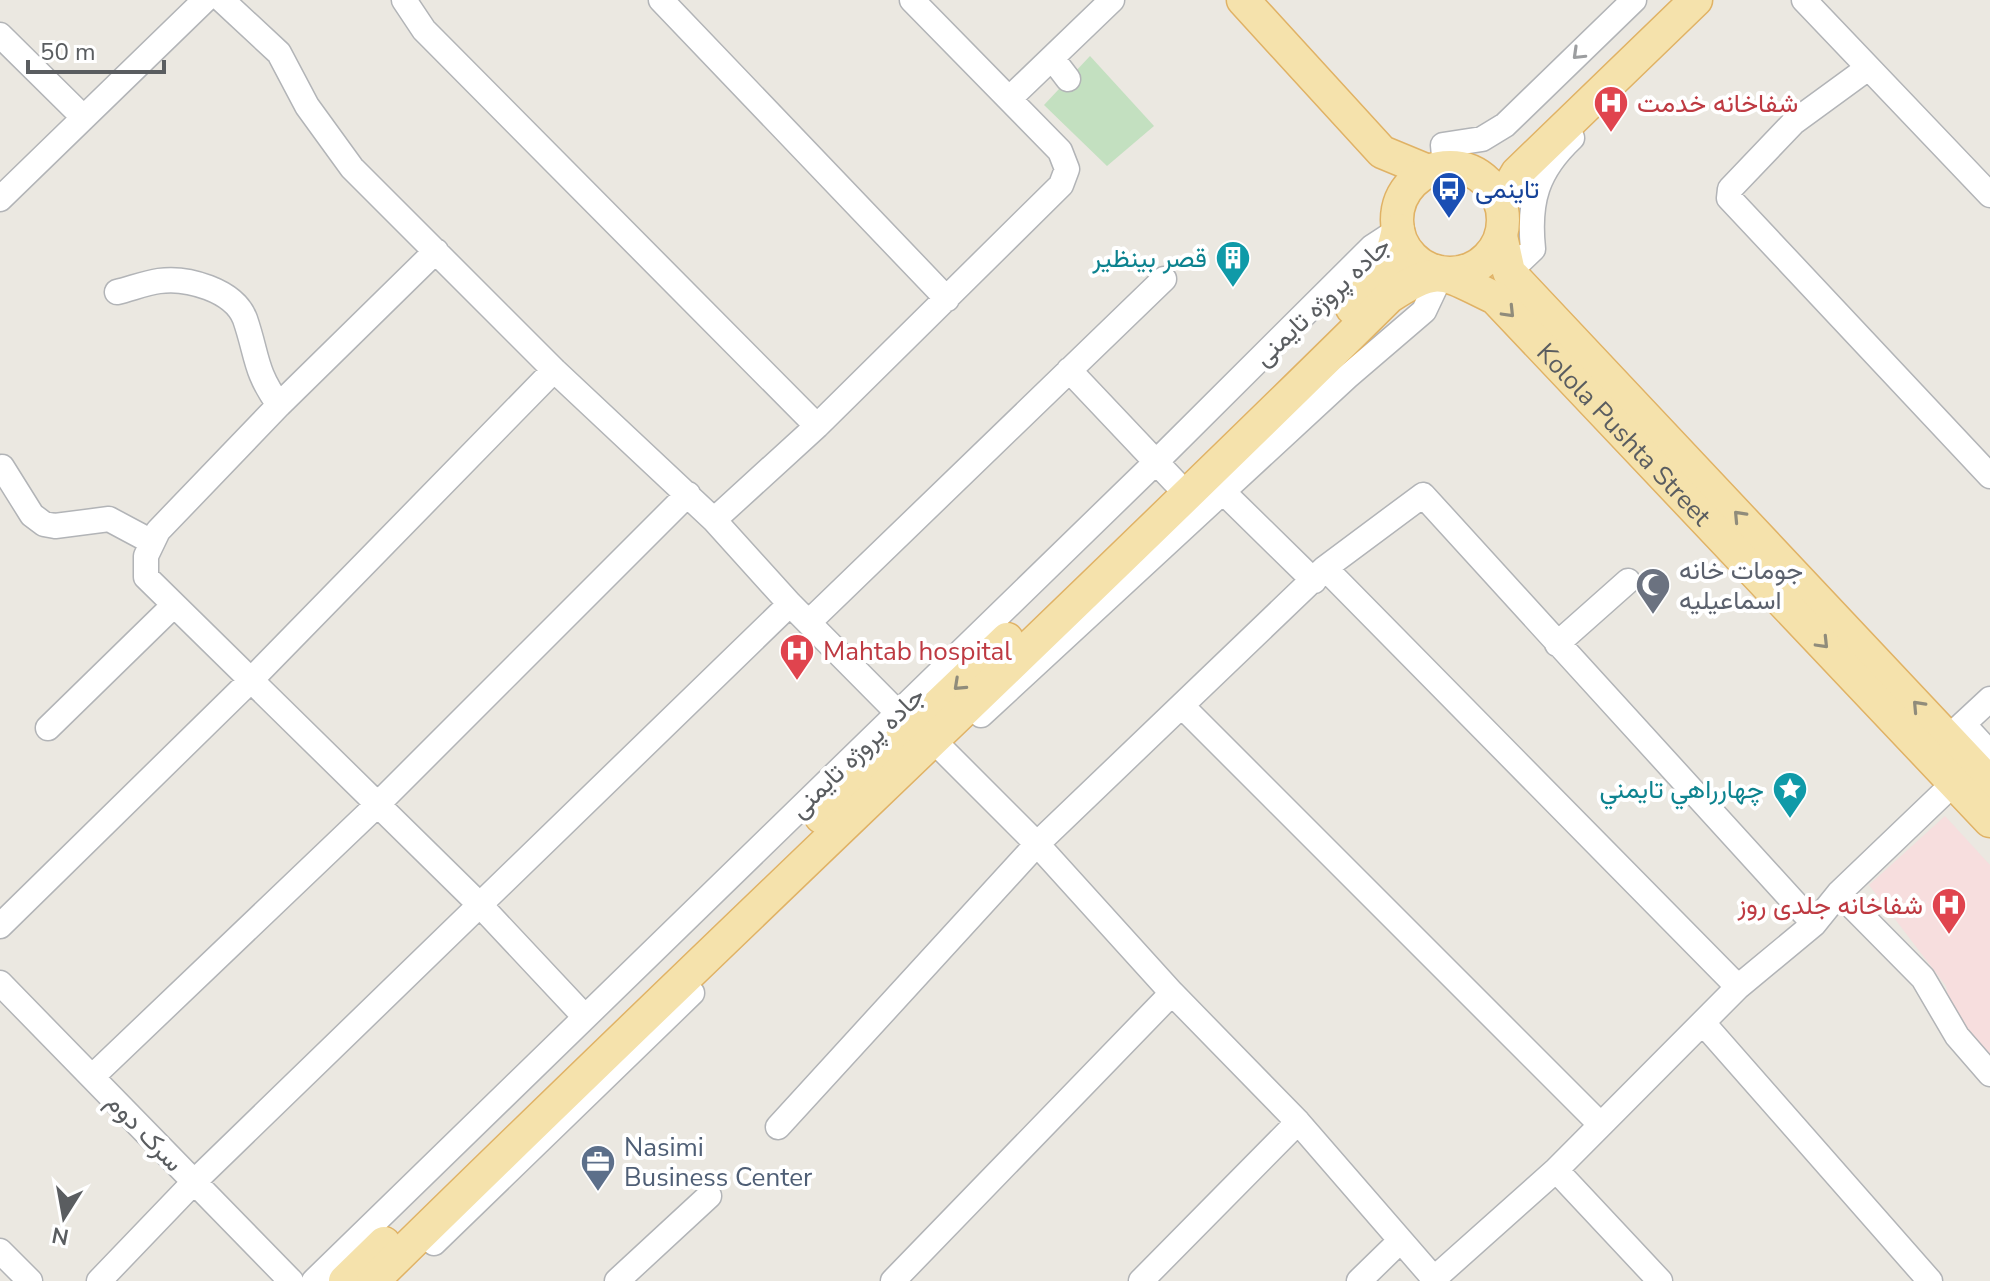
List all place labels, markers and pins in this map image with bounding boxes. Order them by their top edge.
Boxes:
hospital icon: شفاخانه خدمت [1592,84,1630,134]
place label: شفاخانه خدمت [1637,86,1798,121]
bus stop icon: تاینمی [1430,170,1468,220]
place label: تاینمی [1475,172,1539,207]
building icon: قصر بینظیر [1214,239,1252,289]
place label: قصر بینظیر [1091,241,1207,276]
place label: جومات خانه اسماعيليه [1679,553,1803,618]
mosque icon: جومات خانه اسماعيليه [1634,566,1672,616]
hospital icon: Mahtab hospital [778,632,816,682]
place label: Mahtab hospital [823,634,1012,669]
place icon: چهارراهي تايمني [1771,770,1809,820]
place label: چهارراهي تايمني [1600,772,1764,810]
hospital icon: شفاخانه جلدی روز [1930,886,1968,936]
place label: شفاخانه جلدی روز [1736,888,1923,923]
place label: Nasimi Business Center [624,1130,813,1195]
office icon: Nasimi Business Center [579,1143,617,1193]

